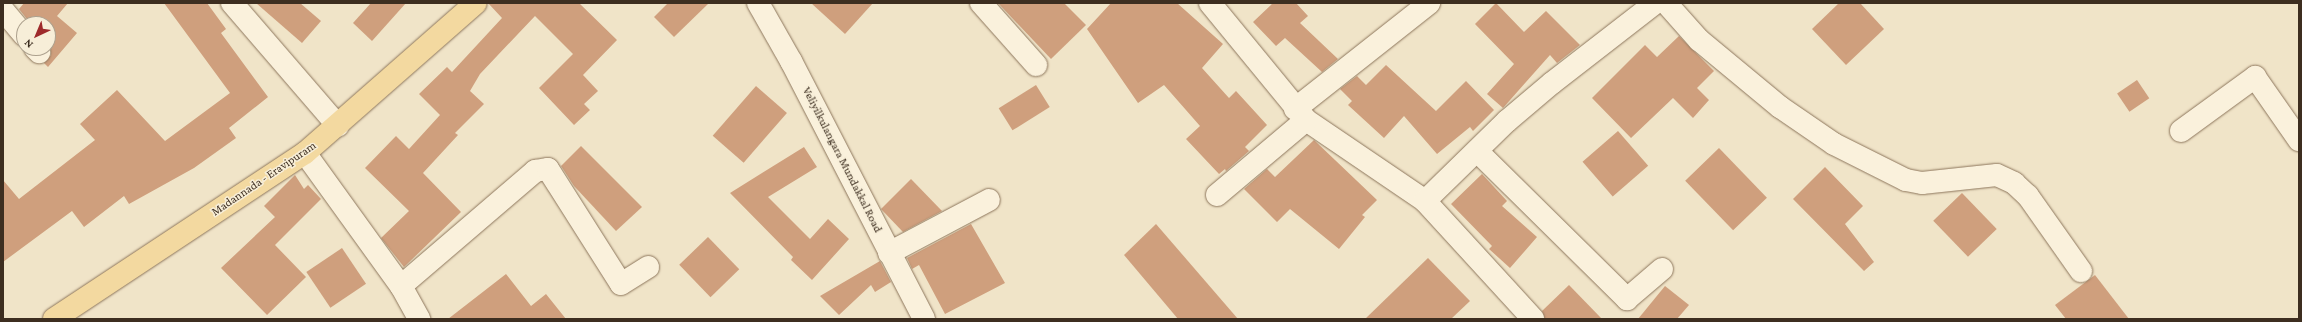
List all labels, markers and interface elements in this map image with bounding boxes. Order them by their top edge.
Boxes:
north arrow [16,16,56,56]
text: N [21,37,35,51]
street label: Veliyilkulangara Mundakkal Road [799,85,885,235]
street label: Madannada - Eravipuram [209,139,319,219]

